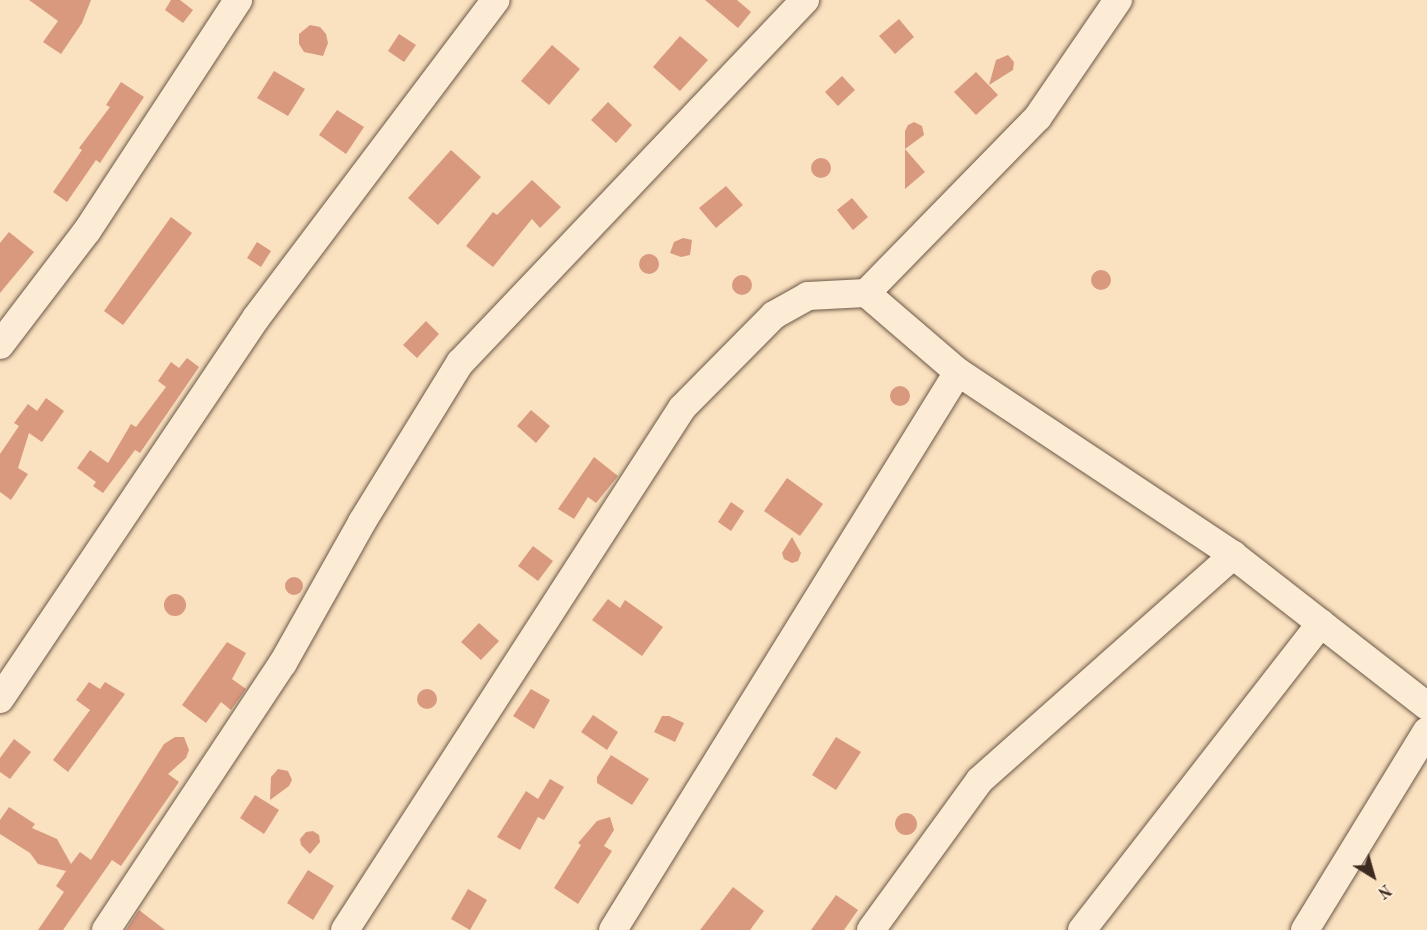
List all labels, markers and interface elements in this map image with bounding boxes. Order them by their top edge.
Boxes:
north arrow [1343,846,1403,906]
text: N [1374,880,1394,900]

